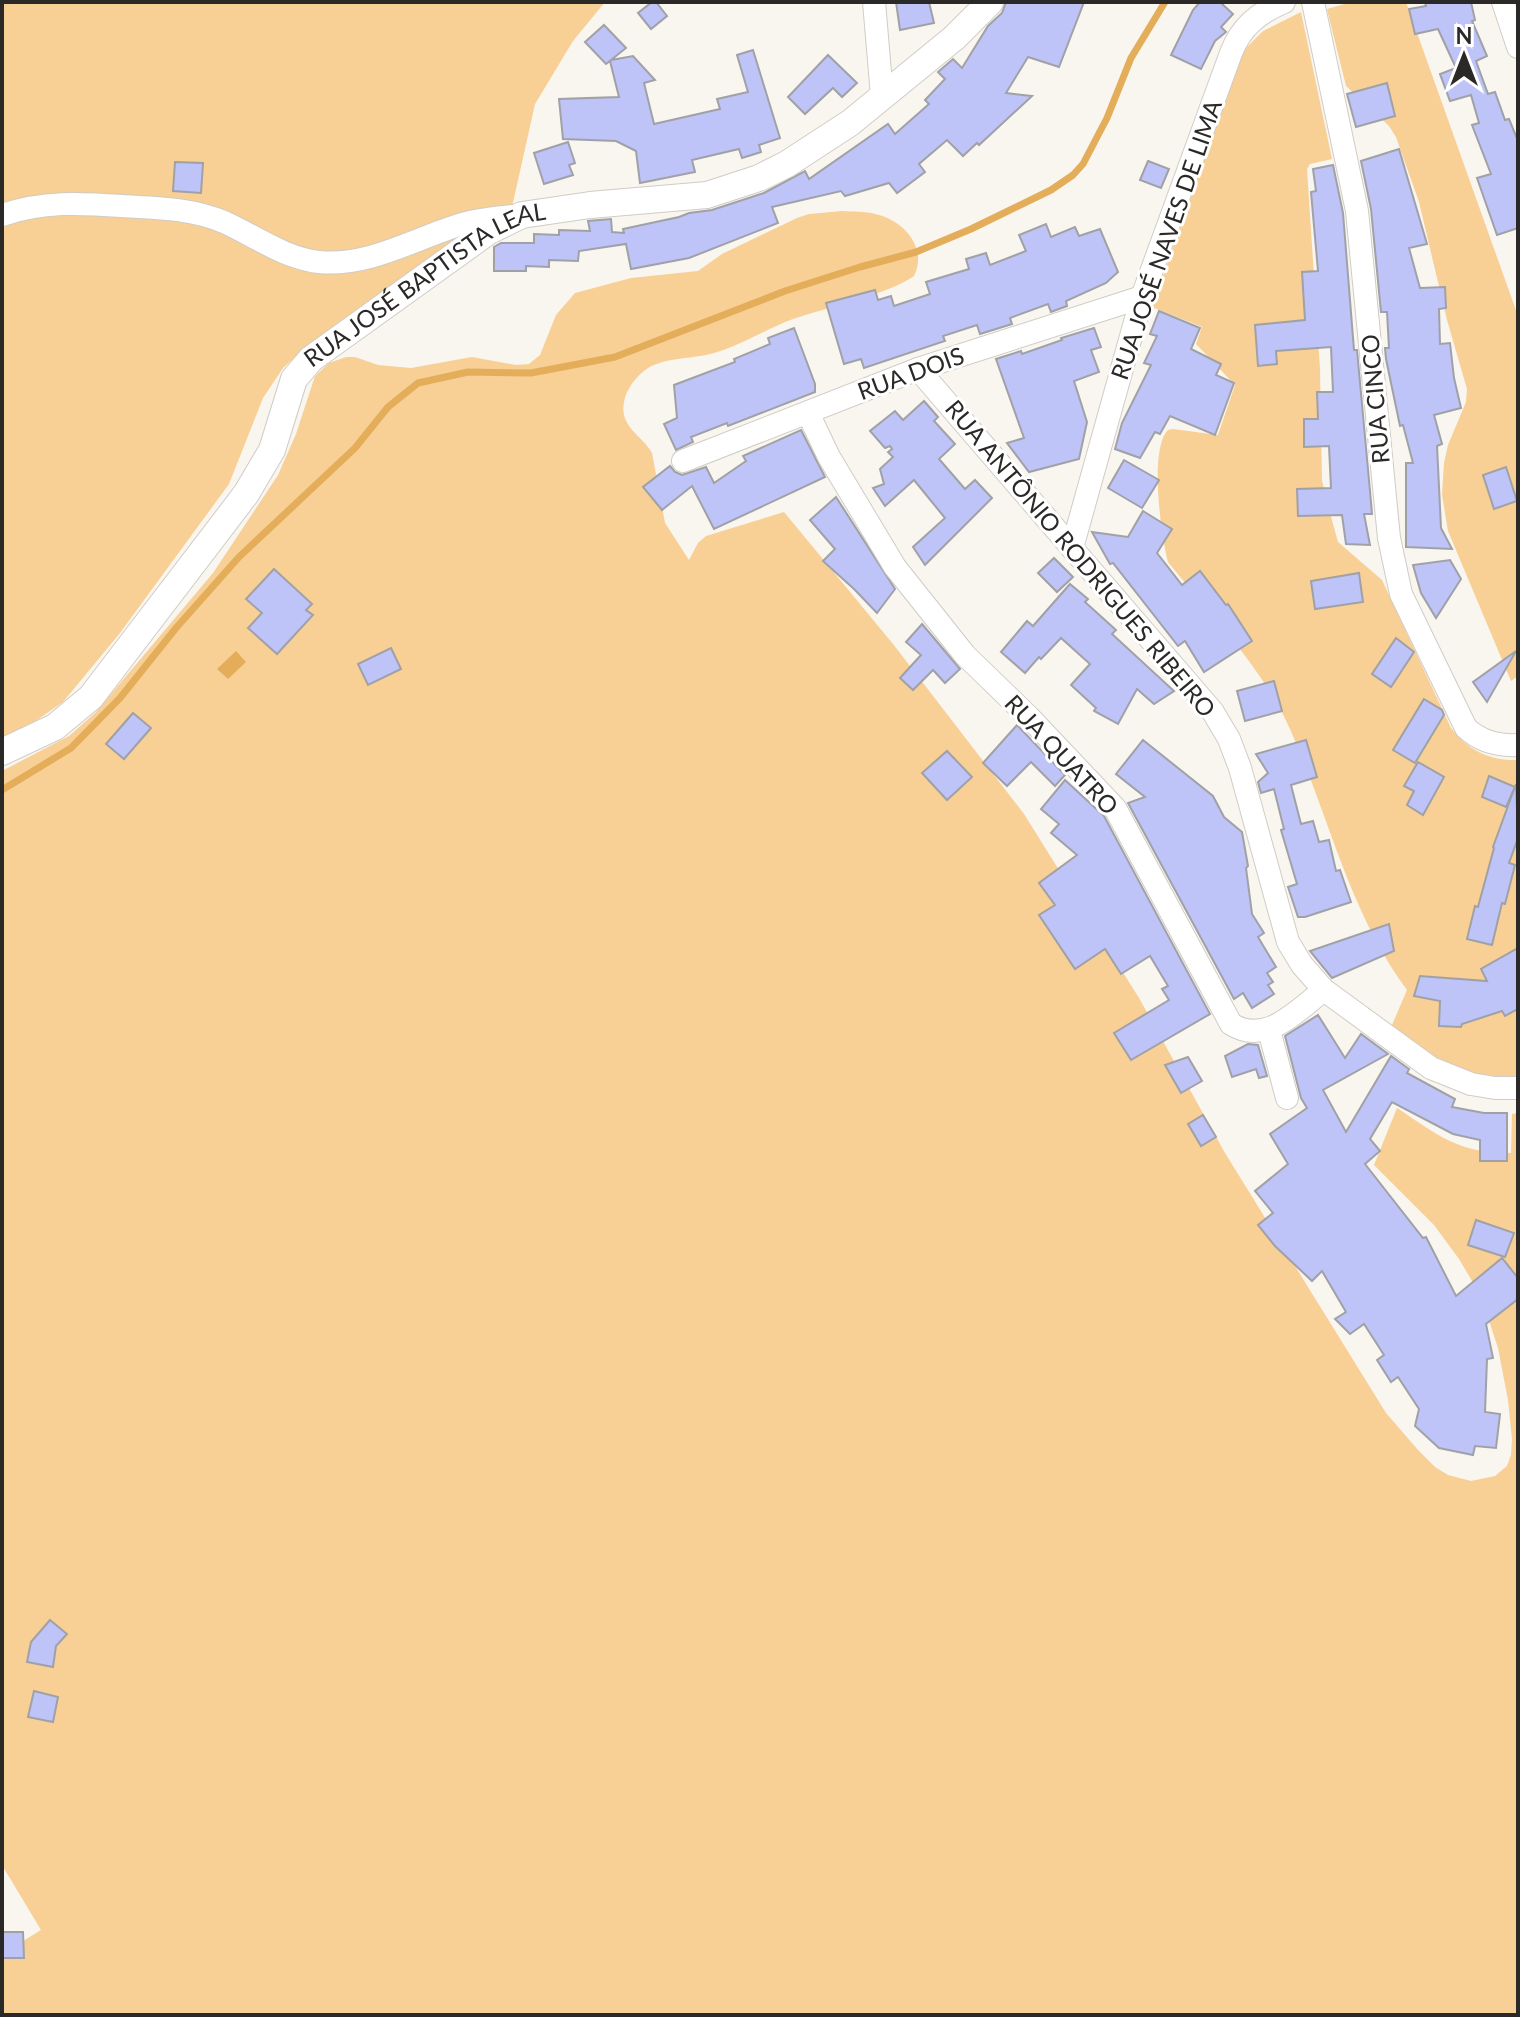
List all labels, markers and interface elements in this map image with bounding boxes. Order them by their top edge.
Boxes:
north arrow [1424,16,1504,96]
text: N [1456,22,1472,49]
street label: RUA JOSÉ NAVES DE LIMA [1104,95,1227,383]
street label: RUA JOSÉ BAPTISTA LEAL [298,196,547,372]
street label: RUA CINCO [1354,333,1395,465]
street label: RUA DOIS [853,340,968,405]
street label: RUA ANTÔNIO RODRIGUES RIBEIRO [940,394,1222,722]
street label: RUA QUATRO [999,688,1125,820]

